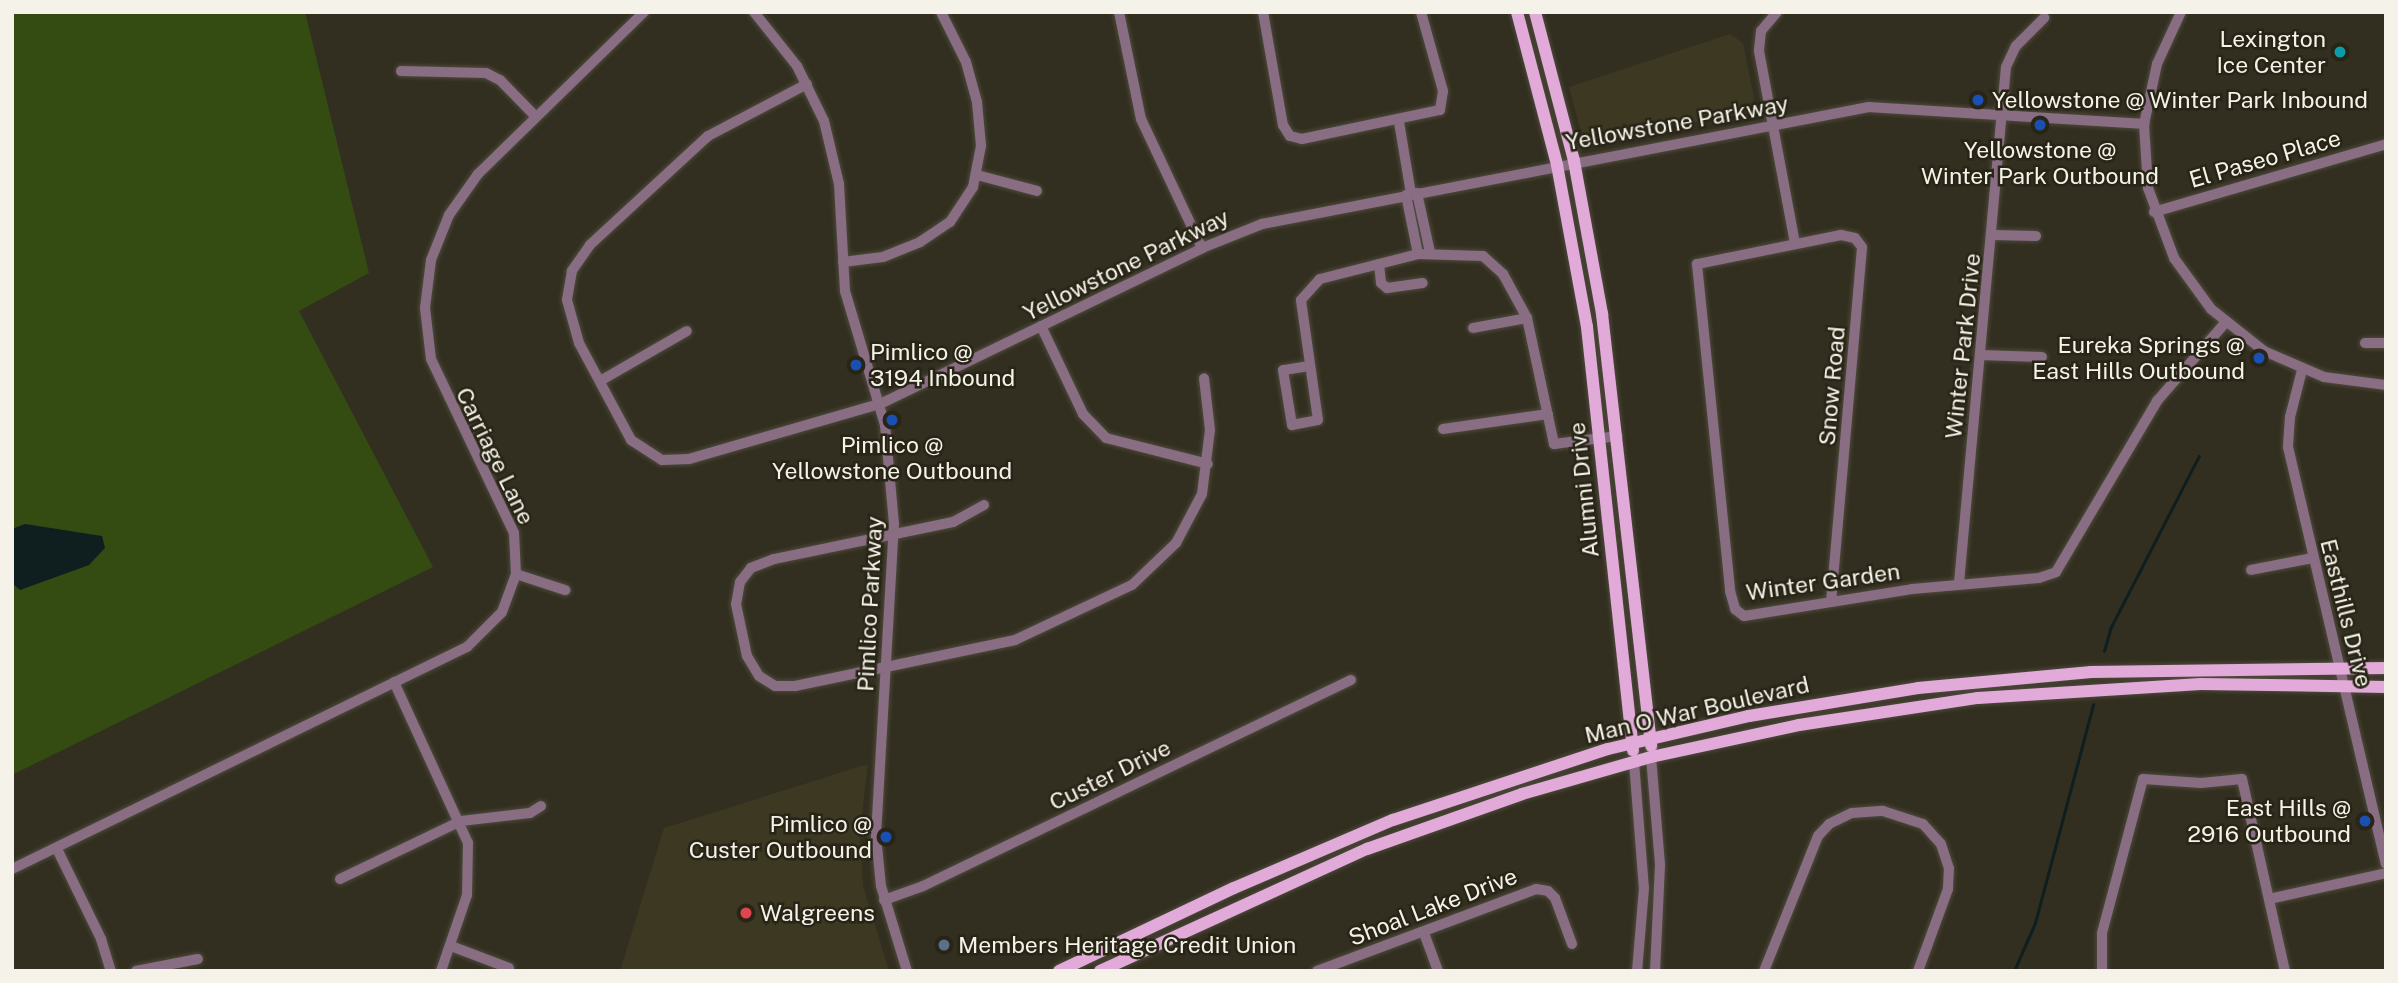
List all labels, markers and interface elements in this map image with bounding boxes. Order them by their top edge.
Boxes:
place label: Lexington Ice Center [2216,25,2326,79]
marker: Lexington Ice Center [2332,44,2348,60]
place label: Yellowstone @ Winter Park Inbound [1992,86,2369,114]
street label: Yellowstone Parkway [1563,90,1791,156]
marker: Yellowstone @ Winter Park Inbound [1970,92,1986,108]
marker: Yellowstone @ Winter Park Outbound [2032,117,2048,133]
street label: El Paseo Place [2186,124,2344,194]
place label: Yellowstone @ Winter Park Outbound [1921,136,2159,190]
street label: Yellowstone Parkway [1019,203,1233,327]
street label: Winter Park Drive [1940,252,1986,440]
street label: Snow Road [1813,325,1851,447]
place label: Eureka Springs @ East Hills Outbound [2032,331,2245,385]
place label: Pimlico @ 3194 Inbound [870,338,1015,392]
marker: Eureka Springs @ East Hills Outbound [2251,350,2267,366]
marker: Pimlico @ 3194 Inbound [848,357,864,373]
street label: Carriage Lane [450,383,540,529]
marker: Pimlico @ Yellowstone Outbound [884,412,900,428]
street label: Alumni Drive [1563,421,1605,559]
place label: Pimlico @ Yellowstone Outbound [772,431,1012,485]
street label: Pimlico Parkway [852,516,888,692]
street label: Easthills Drive [2314,536,2378,690]
street label: Winter Garden [1744,558,1902,606]
street label: Man O War Boulevard [1582,671,1812,749]
street label: Custer Drive [1045,734,1175,816]
place label: East Hills @ 2916 Outbound [2187,794,2351,848]
place label: Pimlico @ Custer Outbound [689,810,872,864]
marker: East Hills @ 2916 Outbound [2357,813,2373,829]
marker: Pimlico @ Custer Outbound [878,829,894,845]
street label: Shoal Lake Drive [1345,862,1521,952]
place label: Walgreens [760,899,875,927]
marker: Walgreens [738,905,754,921]
place label: Members Heritage Credit Union [958,931,1296,959]
marker: Members Heritage Credit Union [936,937,952,953]

